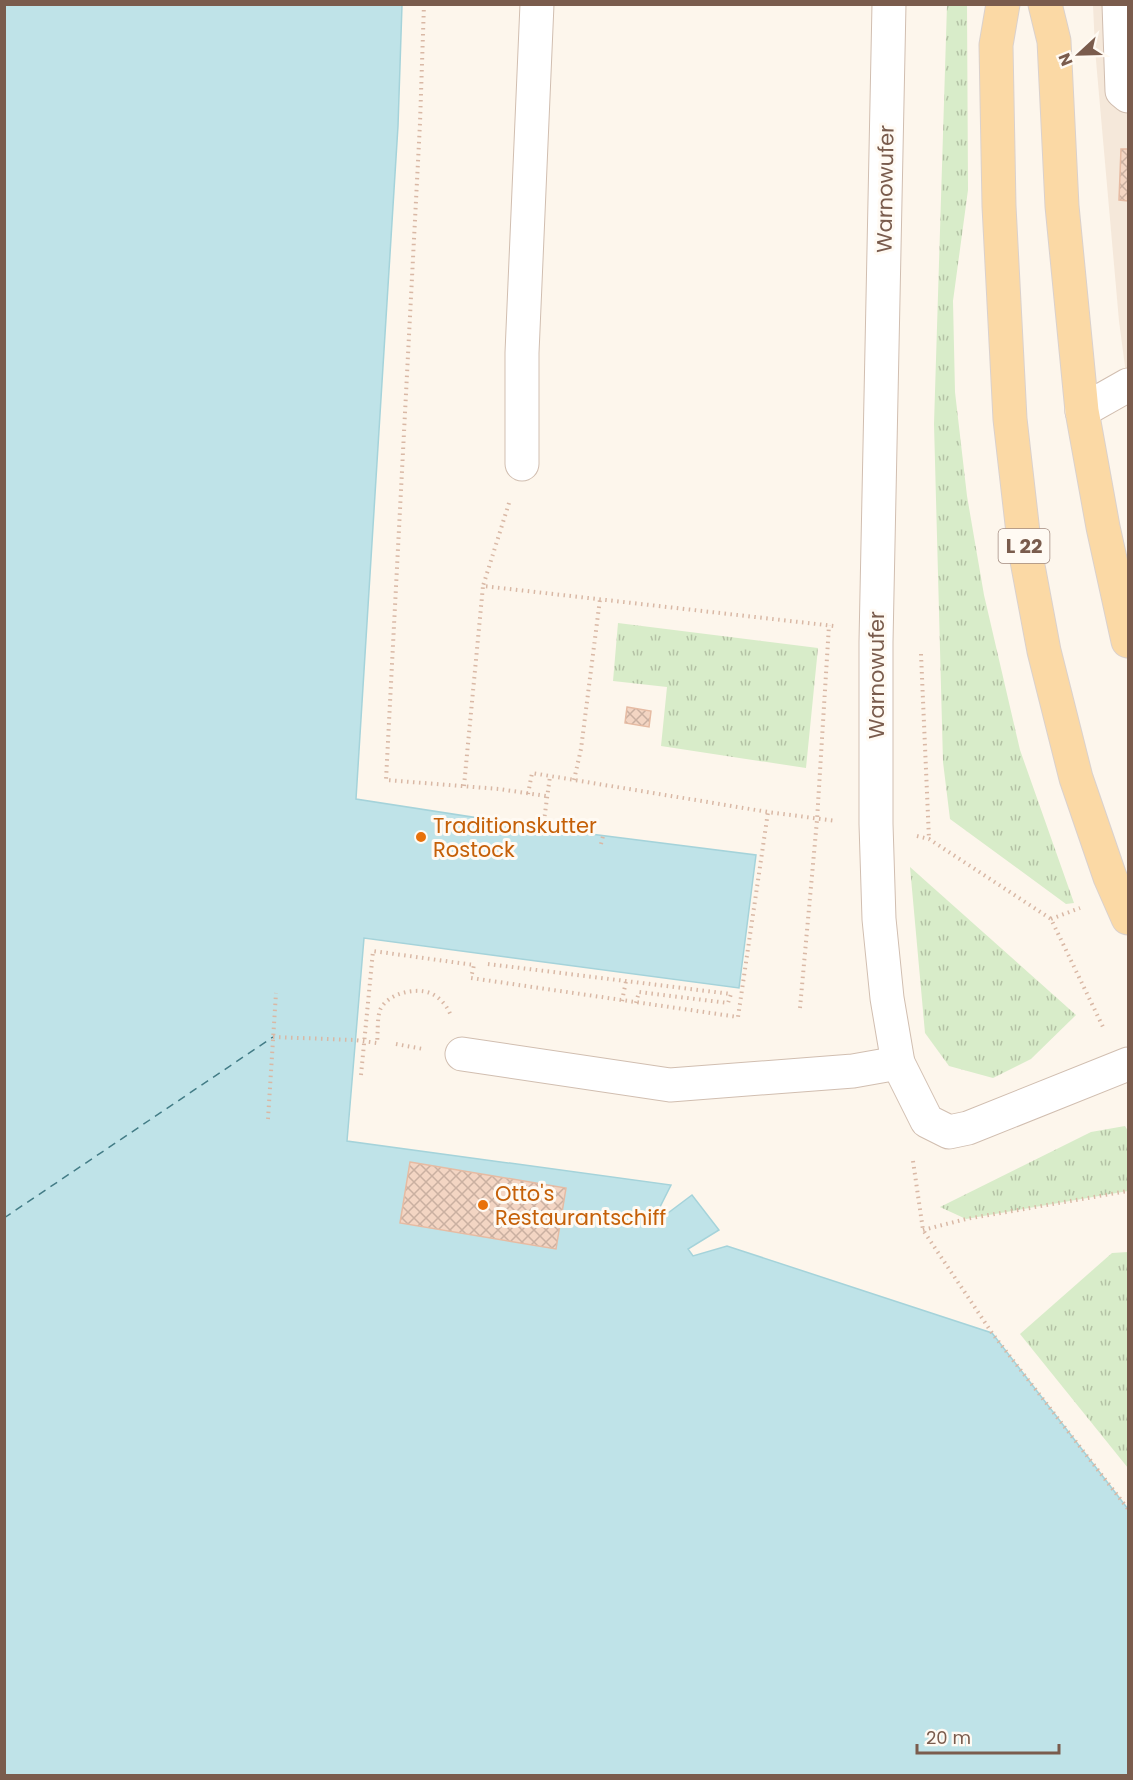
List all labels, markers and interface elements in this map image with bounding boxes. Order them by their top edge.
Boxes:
north arrow [1049,24,1109,84]
text: N [1053,50,1078,69]
street label: Warnowufer [869,125,901,253]
road number: L 22 [998,529,1050,563]
street label: Warnowufer [862,611,891,739]
place label: Traditionskutter Rostock [433,811,597,864]
marker: Traditionskutter Rostock [414,830,428,844]
place label: Otto's Restaurantschiff [495,1179,666,1232]
marker: Otto's Restaurantschiff [476,1198,490,1212]
scale bar [917,1717,1060,1755]
text: 20 m [926,1725,971,1750]

